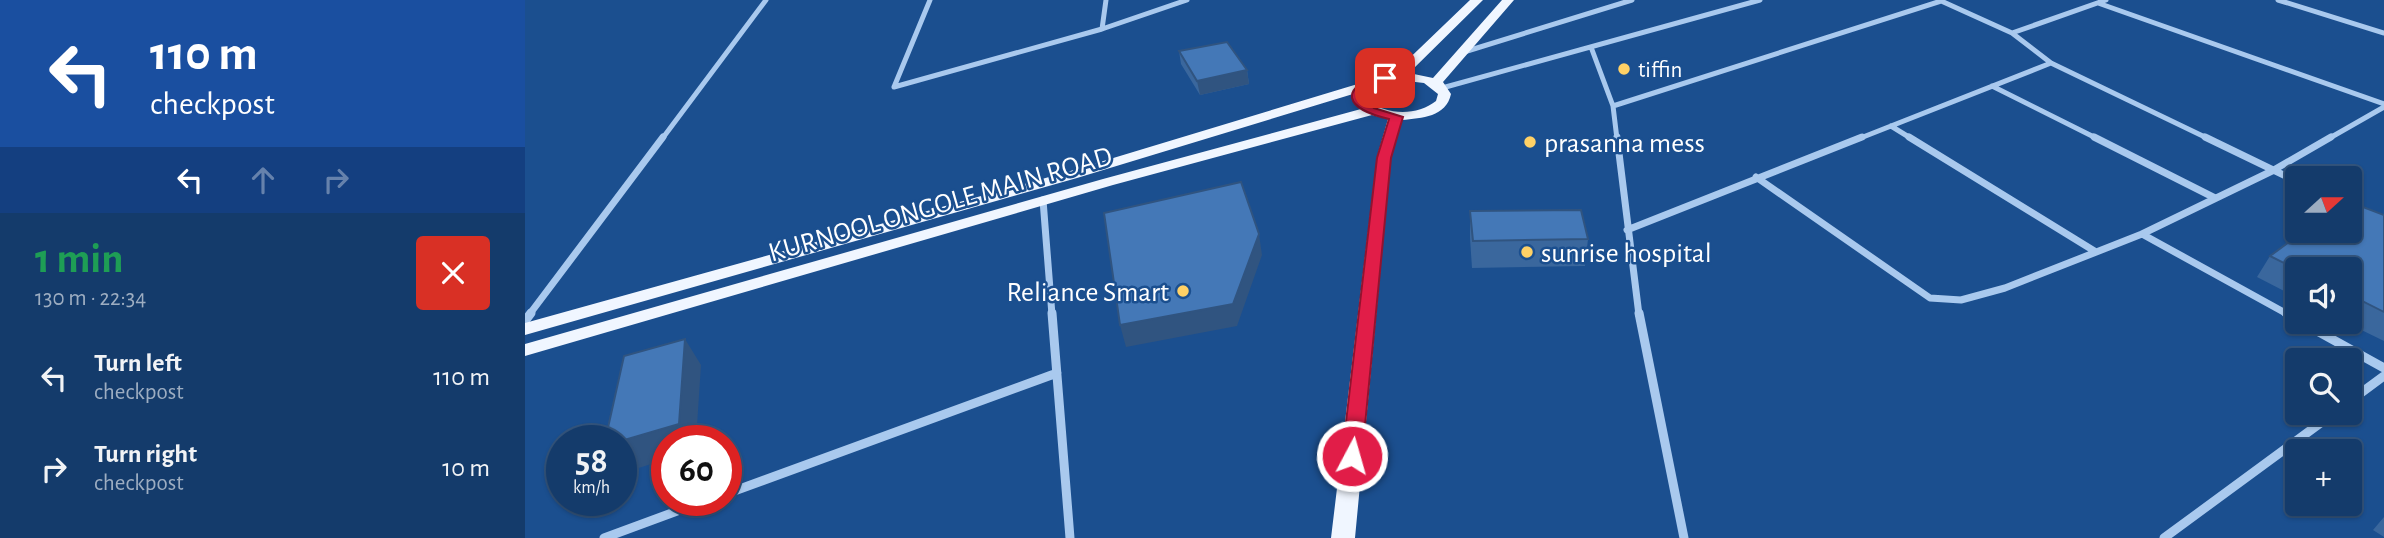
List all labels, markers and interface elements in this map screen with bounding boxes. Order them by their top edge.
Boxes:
icon: left [35,28,126,119]
text: 110 m [150,30,258,79]
pin [1355,48,1415,108]
icon: arrive [1366,59,1404,97]
place label: tiffin [1638,59,1682,82]
marker: tiffin [1616,61,1632,77]
text: checkpost [150,88,275,120]
place label: prasanna mess [1544,130,1705,158]
marker: prasanna mess [1522,134,1538,150]
street label: KURNOOL ONGOLE MAIN ROAD [766,142,1116,267]
icon: left [171,161,209,199]
icon: ahead [244,161,282,199]
icon: right [317,161,355,199]
north arrow [2285,166,2363,243]
map controls [2285,166,2362,516]
button: close [416,236,490,310]
text: 1 min [35,238,124,280]
place label: sunrise hospital [1541,240,1712,268]
marker: sunrise hospital [1519,244,1535,260]
button: sound [2285,257,2362,334]
place label: Reliance Smart [1006,279,1169,307]
marker: Reliance Smart [1175,283,1191,299]
text: 130 m · 22:34 [35,287,146,310]
button: search [2285,348,2362,425]
text: Turn left [94,350,182,376]
icon: left [35,359,73,397]
text: 110 m [433,364,490,390]
text: checkpost [94,381,184,404]
position arrow [1315,419,1389,493]
speed limit sign: 60 [651,425,742,516]
button: + [2285,439,2362,516]
text: Turn right [94,441,197,467]
text: 58 [575,444,608,479]
icon: right [35,450,73,488]
text: 10 m [442,455,490,481]
text: checkpost [94,472,184,495]
text: km/h [573,479,610,497]

